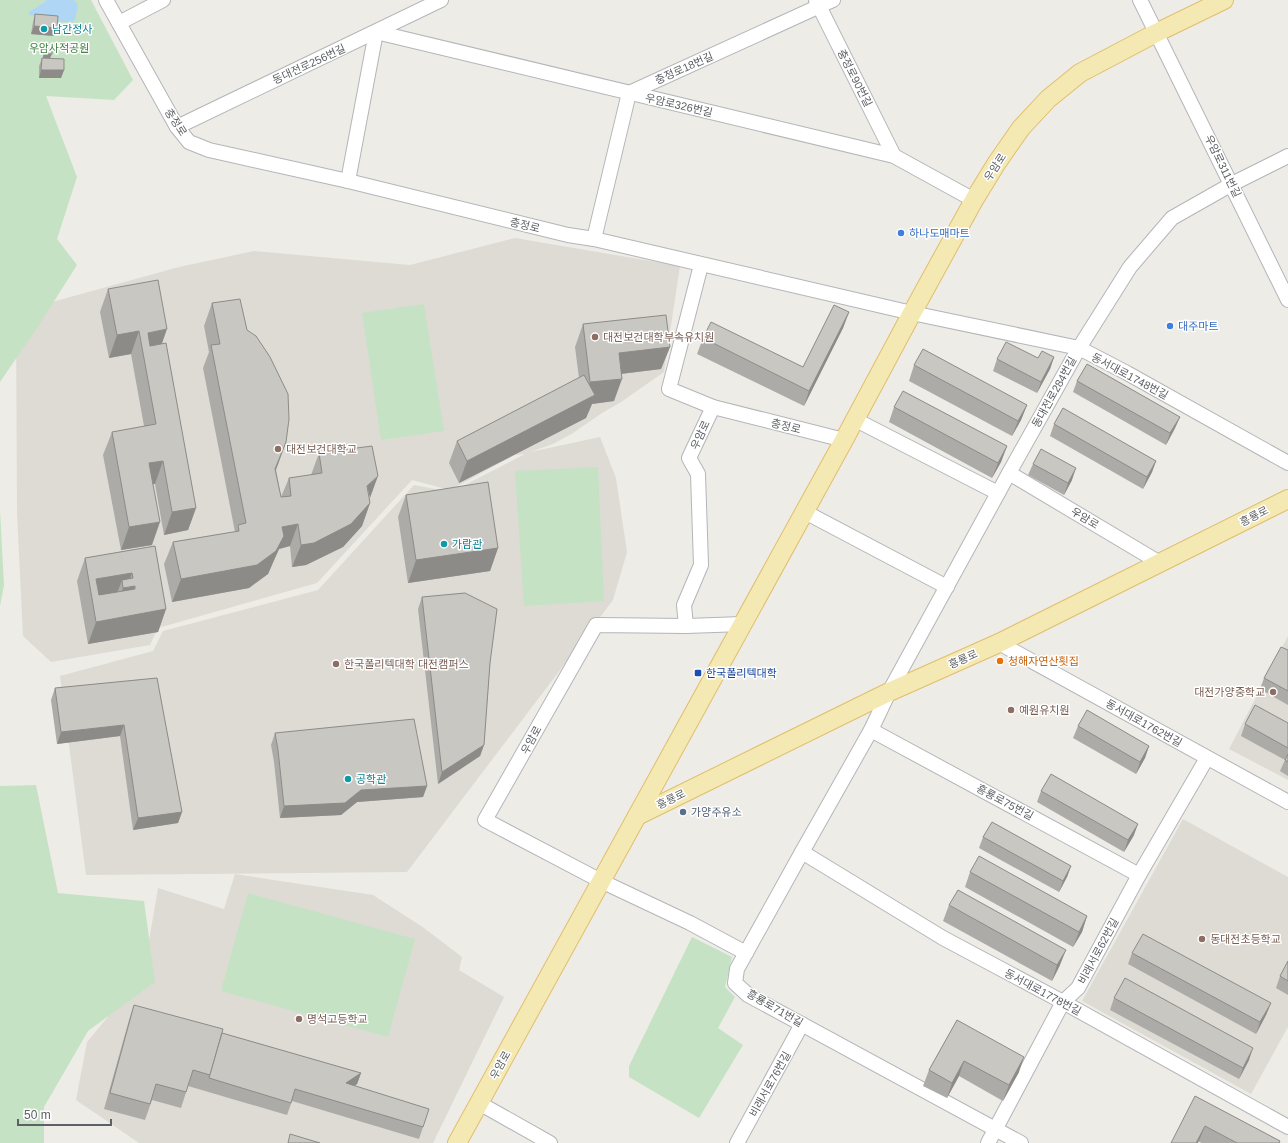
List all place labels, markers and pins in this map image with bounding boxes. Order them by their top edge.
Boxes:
place label: 남간정사 [52,23,92,35]
marker: 남간정사 [39,24,49,34]
place label: 하나도매마트 [909,227,970,239]
marker: 하나도매마트 [896,228,906,238]
place label: 대주마트 [1178,320,1218,332]
marker: 대주마트 [1165,321,1175,331]
place label: 대전보건대학부속유치원 [603,331,714,343]
marker: 대전보건대학부속유치원 [590,332,600,342]
place label: 대전보건대학교 [286,443,357,455]
marker: 대전보건대학교 [273,444,283,454]
place label: 가람관 [452,538,482,550]
marker: 가람관 [439,539,449,549]
place label: 청해자연산횟집 [1008,655,1079,667]
marker: 청해자연산횟집 [995,656,1005,666]
place label: 한국폴리텍대학 대전캠퍼스 [344,658,469,670]
marker: 한국폴리텍대학 대전캠퍼스 [331,659,341,669]
place label: 한국폴리텍대학 [706,667,777,679]
marker: 한국폴리텍대학 [693,668,703,678]
place label: 대전가양중학교 [1194,686,1265,698]
marker: 대전가양중학교 [1268,687,1278,697]
place label: 예원유치원 [1019,704,1070,716]
marker: 예원유치원 [1006,705,1016,715]
place label: 공학관 [356,773,386,785]
marker: 공학관 [343,774,353,784]
place label: 가양주유소 [691,806,742,818]
marker: 가양주유소 [678,807,688,817]
place label: 동대전초등학교 [1210,933,1281,945]
marker: 동대전초등학교 [1197,934,1207,944]
place label: 명석고등학교 [307,1013,368,1025]
marker: 명석고등학교 [294,1014,304,1024]

